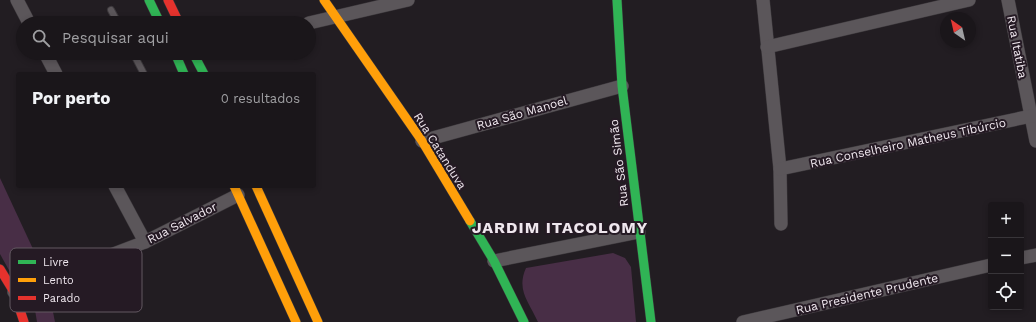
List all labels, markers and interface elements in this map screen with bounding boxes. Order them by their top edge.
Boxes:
north arrow [940,12,976,48]
street label: Rua Itatiba [1004,14,1030,80]
search box [16,16,316,60]
icon: search [30,27,52,49]
text: Pesquisar aqui [62,29,169,47]
text: Por perto [32,88,110,108]
text: 0 resultados [221,91,300,106]
street label: Rua São Manoel [475,93,569,133]
street label: Rua Catanduva [411,110,469,192]
street label: Rua Conselheiro Matheus Tibúrcio [809,115,1007,171]
street label: Rua São Simão [607,119,631,207]
street label: Rua Salvador [145,199,219,247]
map controls [988,202,1024,310]
button: + [988,202,1024,238]
district label: JARDIM ITACOLOMY [472,218,648,237]
button: − [988,238,1024,274]
legend [10,248,142,312]
text: Livre [43,256,69,269]
street label: Rua Presidente Prudente [795,271,940,317]
text: Lento [43,274,74,287]
button: locate [988,274,1024,310]
text: Parado [43,292,80,305]

